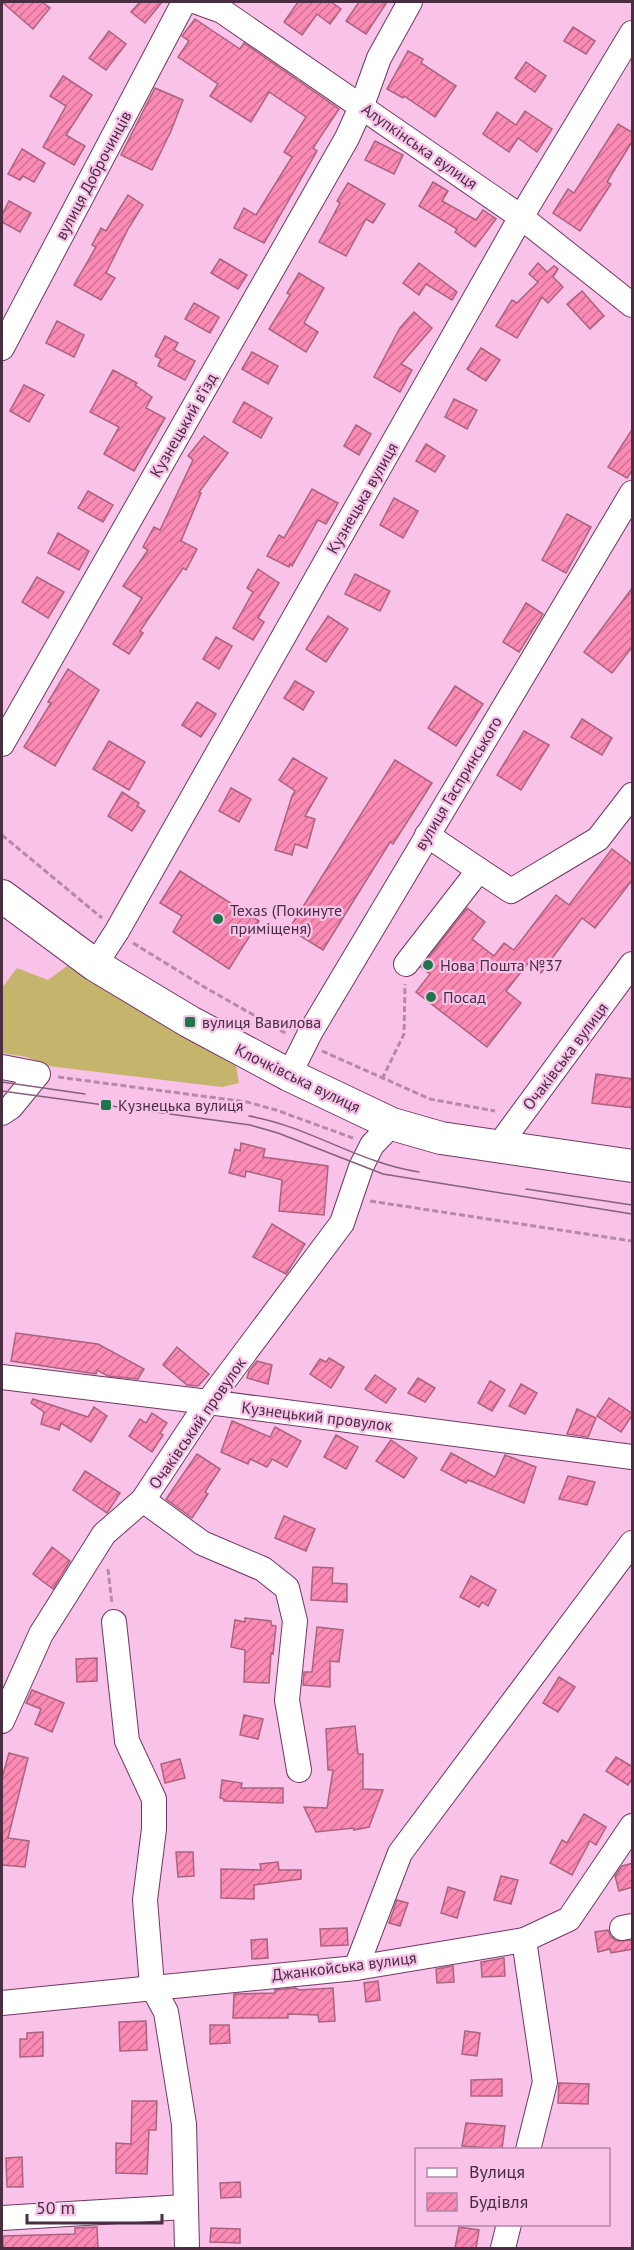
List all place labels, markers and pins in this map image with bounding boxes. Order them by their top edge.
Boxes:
place label: Texas (Покинуте приміщеня) [230,900,342,938]
marker: Texas (Покинуте приміщеня) [211,912,225,926]
place label: Нова Пошта №37 [440,955,563,975]
marker: Нова Пошта №37 [421,958,435,972]
place label: Посад [443,987,486,1007]
marker: Посад [424,990,438,1004]
place label: вулиця Вавилова [202,1012,321,1032]
marker: вулиця Вавилова [183,1015,197,1029]
place label: Кузнецька вулиця [118,1095,243,1115]
marker: Кузнецька вулиця [99,1098,113,1112]

